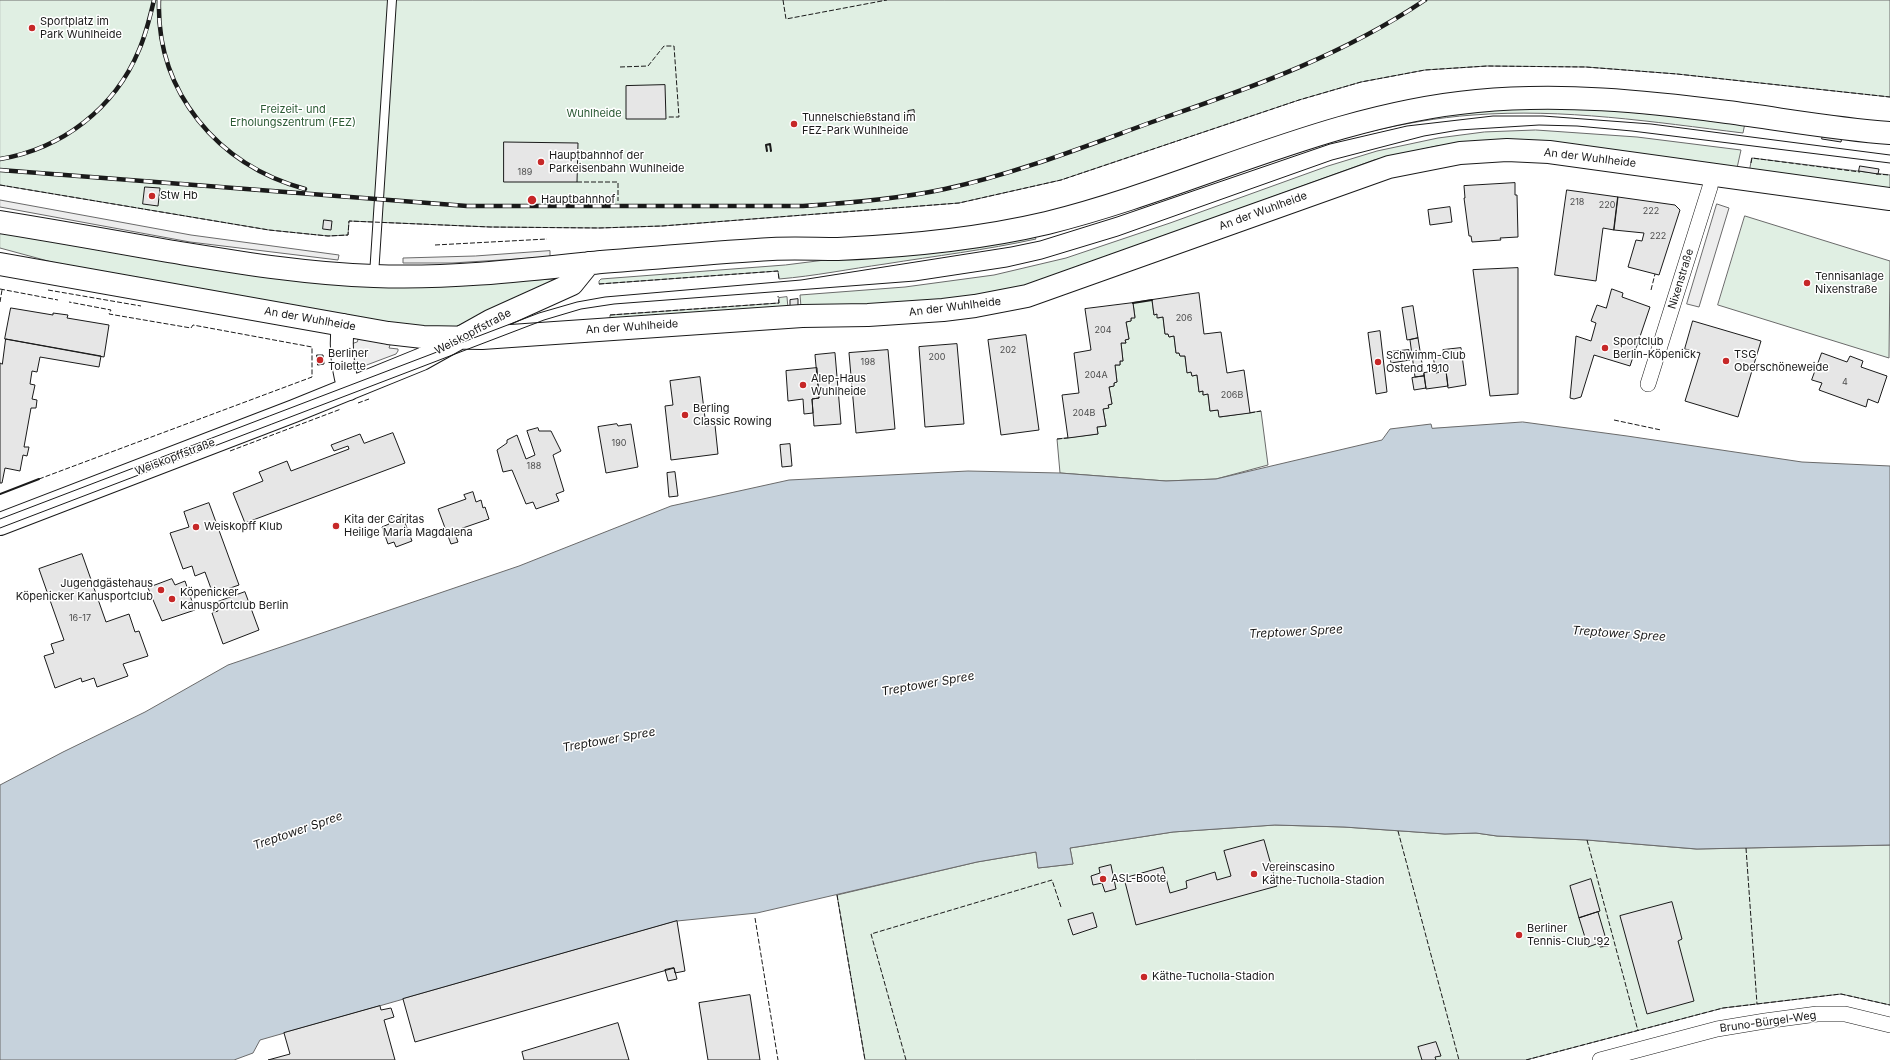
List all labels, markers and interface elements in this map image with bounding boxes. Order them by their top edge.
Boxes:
place label: Sportplatz im Park Wuhlheide [40,15,122,41]
marker: Sportplatz im Park Wuhlheide [27,23,37,33]
park label: Freizeit- und Erholungszentrum (FEZ) [230,103,356,129]
park label: Wuhlheide [566,107,622,121]
place label: Tunnelschießstand im FEZ-Park Wuhlheide [802,111,916,137]
marker: Tunnelschießstand im FEZ-Park Wuhlheide [789,119,799,129]
street label: An der Wuhlheide [1543,146,1637,170]
place label: Hauptbahnhof der Parkeisenbahn Wuhlheide [549,149,684,175]
marker: Hauptbahnhof der Parkeisenbahn Wuhlheide [536,157,546,167]
house number: 189 [518,167,532,177]
place label: Stw Hb [160,189,198,203]
street label: An der Wuhlheide [1217,189,1309,233]
marker: Stw Hb [147,191,157,201]
place label: Hauptbahnhof [541,193,615,207]
marker: Hauptbahnhof [526,194,538,206]
house number: 218 [1570,197,1584,207]
house number: 220 [1599,200,1615,210]
house number: 222 [1643,206,1659,216]
house number: 222 [1650,231,1666,241]
street label: Nixenstraße [1666,247,1696,311]
place label: Tennisanlage Nixenstraße [1815,270,1884,296]
marker: Tennisanlage Nixenstraße [1802,278,1812,288]
street label: An der Wuhlheide [908,295,1002,319]
street label: An der Wuhlheide [263,304,357,334]
street label: Weiskopffstraße [433,306,513,358]
house number: 206 [1176,313,1192,323]
street label: An der Wuhlheide [585,317,679,337]
house number: 204 [1095,325,1111,335]
place label: Sportclub Berlin-Köpenick [1613,335,1696,361]
marker: Sportclub Berlin-Köpenick [1600,343,1610,353]
house number: 202 [1000,345,1016,355]
place label: Berliner Toilette [328,347,368,373]
place label: TSG Oberschöneweide [1734,348,1829,374]
place label: Schwimm-Club Ostend 1910 [1386,349,1466,375]
house number: 200 [929,352,945,362]
marker: Berliner Toilette [315,355,325,365]
marker: TSG Oberschöneweide [1721,356,1731,366]
house number: 198 [861,357,875,367]
marker: Schwimm-Club Ostend 1910 [1373,357,1383,367]
house number: 204A [1084,370,1108,380]
place label: Alep-Haus Wuhlheide [811,372,866,398]
house number: 4 [1842,377,1848,387]
marker: Alep-Haus Wuhlheide [798,380,808,390]
house number: 206B [1221,390,1243,400]
place label: Berling Classic Rowing [693,402,772,428]
house number: 204B [1073,408,1095,418]
marker: Berling Classic Rowing [680,410,690,420]
street label: Weiskopffstraße [133,436,217,478]
house number: 190 [612,438,626,448]
house number: 188 [527,461,541,471]
place label: Kita der Caritas Heilige Maria Magdalena [344,513,473,539]
place label: Weiskopff Klub [204,520,282,534]
marker: Kita der Caritas Heilige Maria Magdalena [331,521,341,531]
marker: Weiskopff Klub [191,522,201,532]
place label: Jugendgästehaus Köpenicker Kanusportclub [16,577,153,603]
marker: Jugendgästehaus Köpenicker Kanusportclub [156,585,166,595]
place label: Köpenicker Kanusportclub Berlin [180,586,289,612]
marker: Köpenicker Kanusportclub Berlin [167,594,177,604]
house number: 16-17 [69,613,91,623]
water label: Treptower Spree [1249,622,1343,642]
water label: Treptower Spree [1572,624,1666,644]
water label: Treptower Spree [880,669,976,699]
water label: Treptower Spree [561,725,657,755]
water label: Treptower Spree [251,809,345,853]
place label: Vereinscasino Käthe-Tucholla-Stadion [1262,861,1384,887]
marker: Vereinscasino Käthe-Tucholla-Stadion [1249,869,1259,879]
place label: ASL-Boote [1111,872,1166,886]
marker: ASL-Boote [1098,874,1108,884]
place label: Berliner Tennis-Club '92 [1527,922,1610,948]
marker: Berliner Tennis-Club '92 [1514,930,1524,940]
place label: Käthe-Tucholla-Stadion [1152,970,1274,984]
marker: Käthe-Tucholla-Stadion [1139,972,1149,982]
street label: Bruno-Bürgel-Weg [1719,1009,1817,1035]

